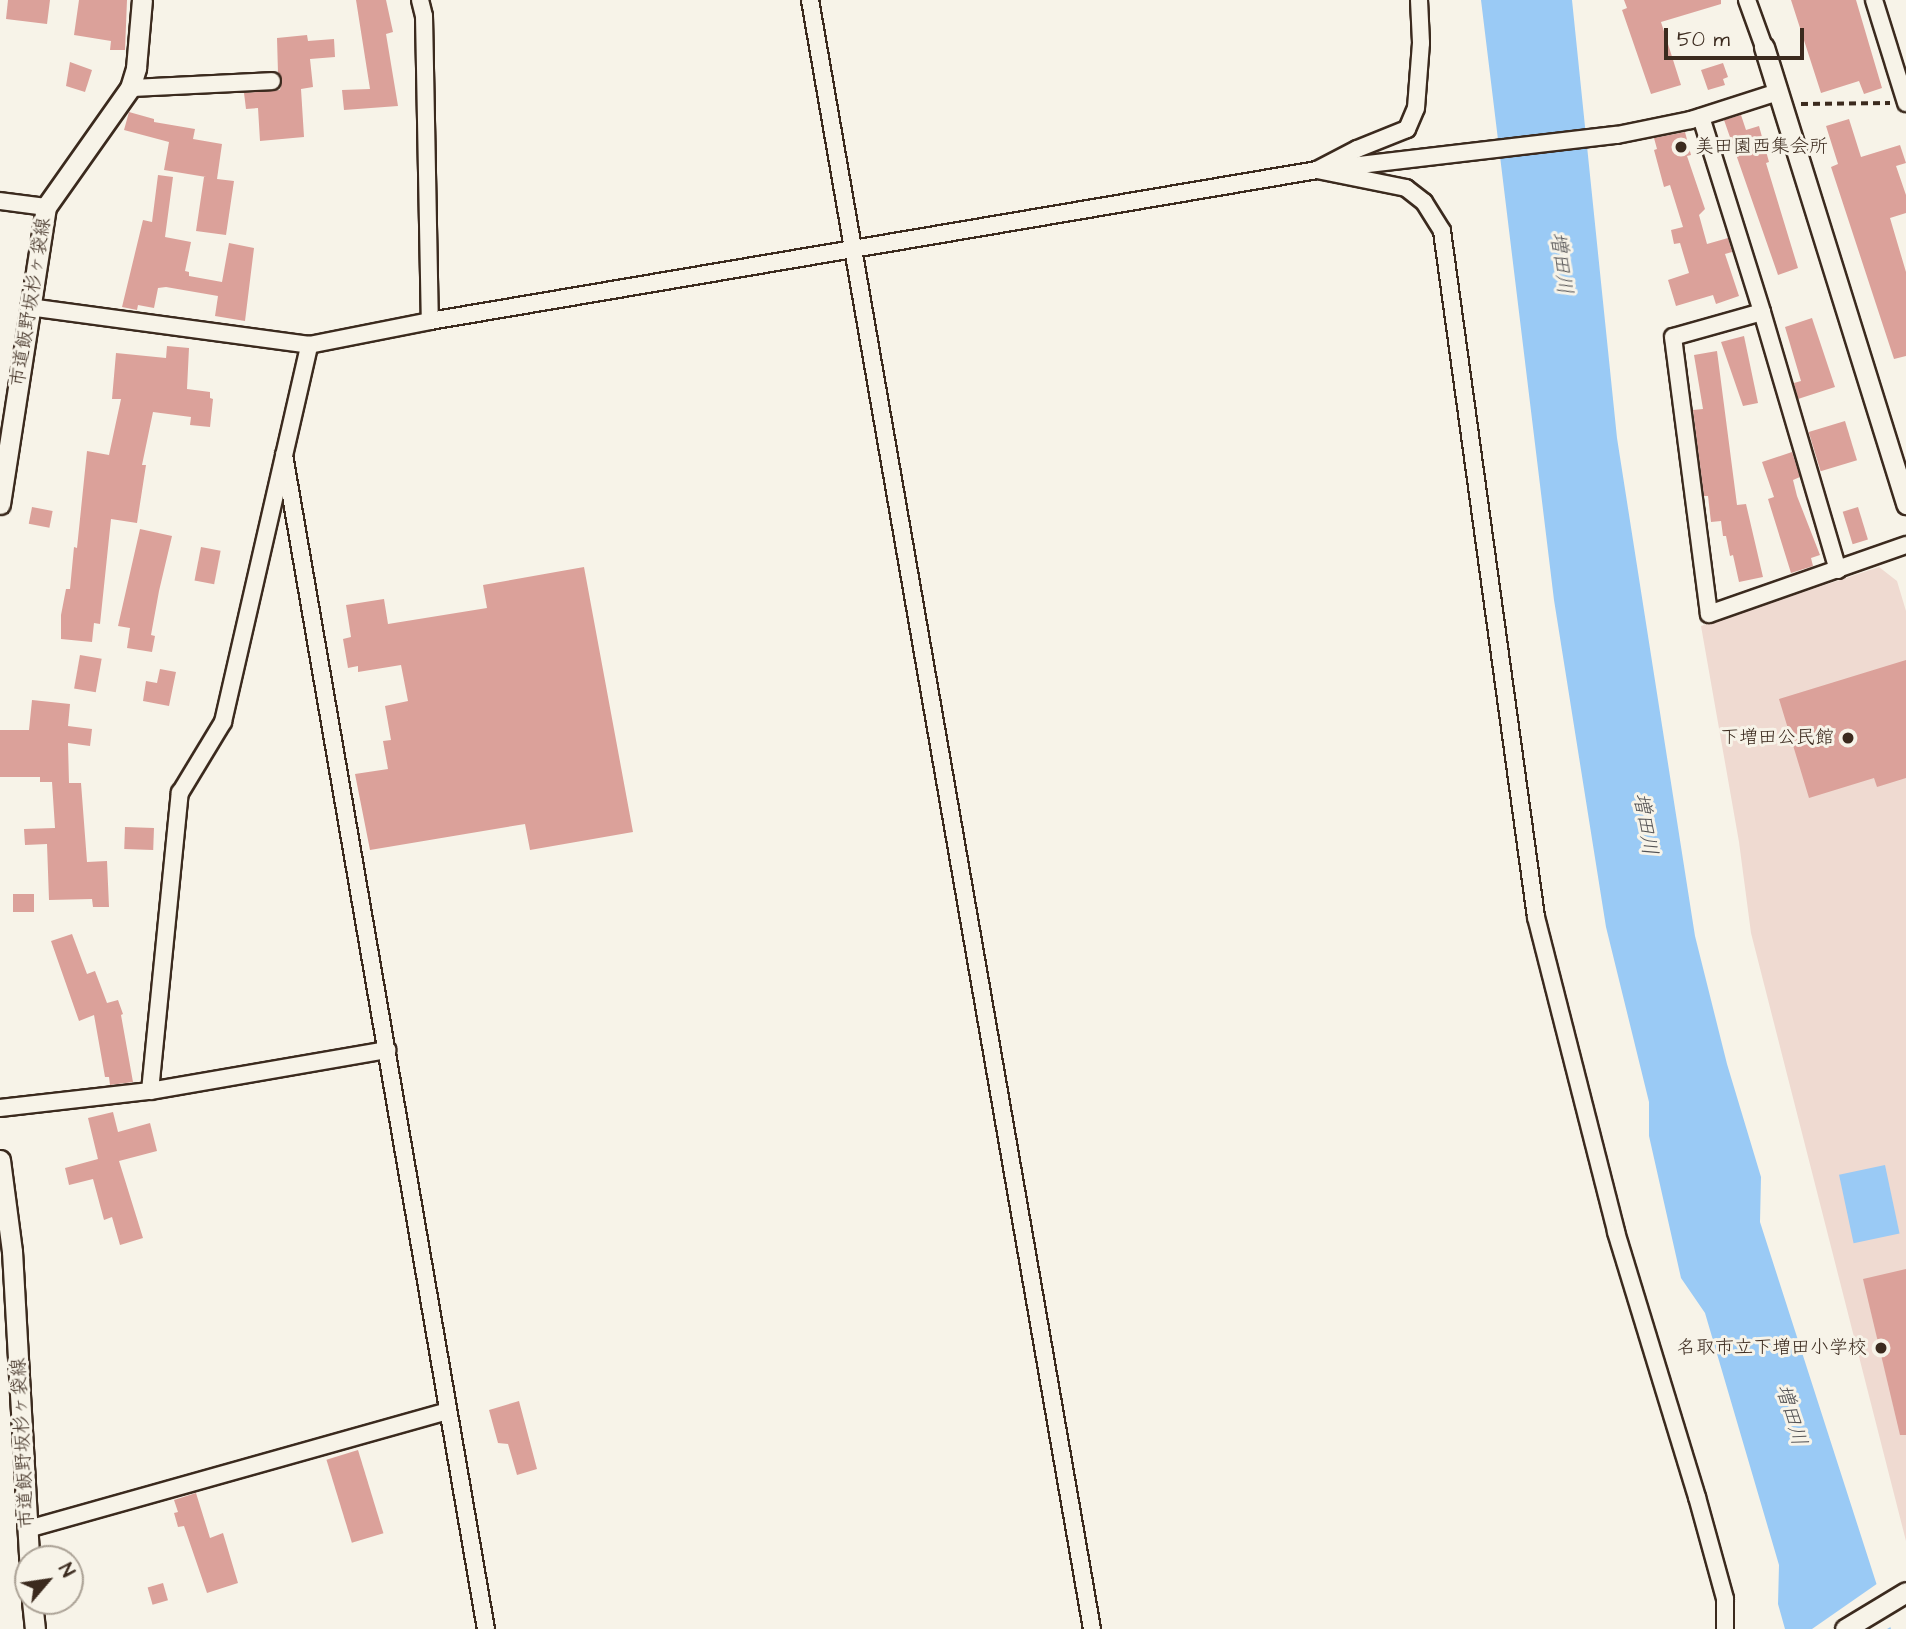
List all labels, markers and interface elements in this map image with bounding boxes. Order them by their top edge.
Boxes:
scale bar [1668,14,1808,58]
text: 50 m [1677,25,1730,54]
place label: 美田園西集会所 [1695,136,1828,158]
marker: 美田園西集会所 [1673,139,1689,155]
street label: 市道飯野坂杉ヶ袋線 [6,216,56,388]
water label: 増田川 [1545,230,1577,296]
place label: 下増田公民館 [1720,727,1834,749]
marker: 下増田公民館 [1840,730,1856,746]
water label: 増田川 [1628,791,1662,857]
place label: 名取市立下増田小学校 [1677,1337,1867,1359]
marker: 名取市立下増田小学校 [1873,1340,1889,1356]
street label: 市道飯野坂杉ヶ袋線 [7,1357,39,1529]
water label: 増田川 [1770,1381,1812,1449]
north arrow [14,1545,84,1615]
text: N [51,1559,81,1582]

